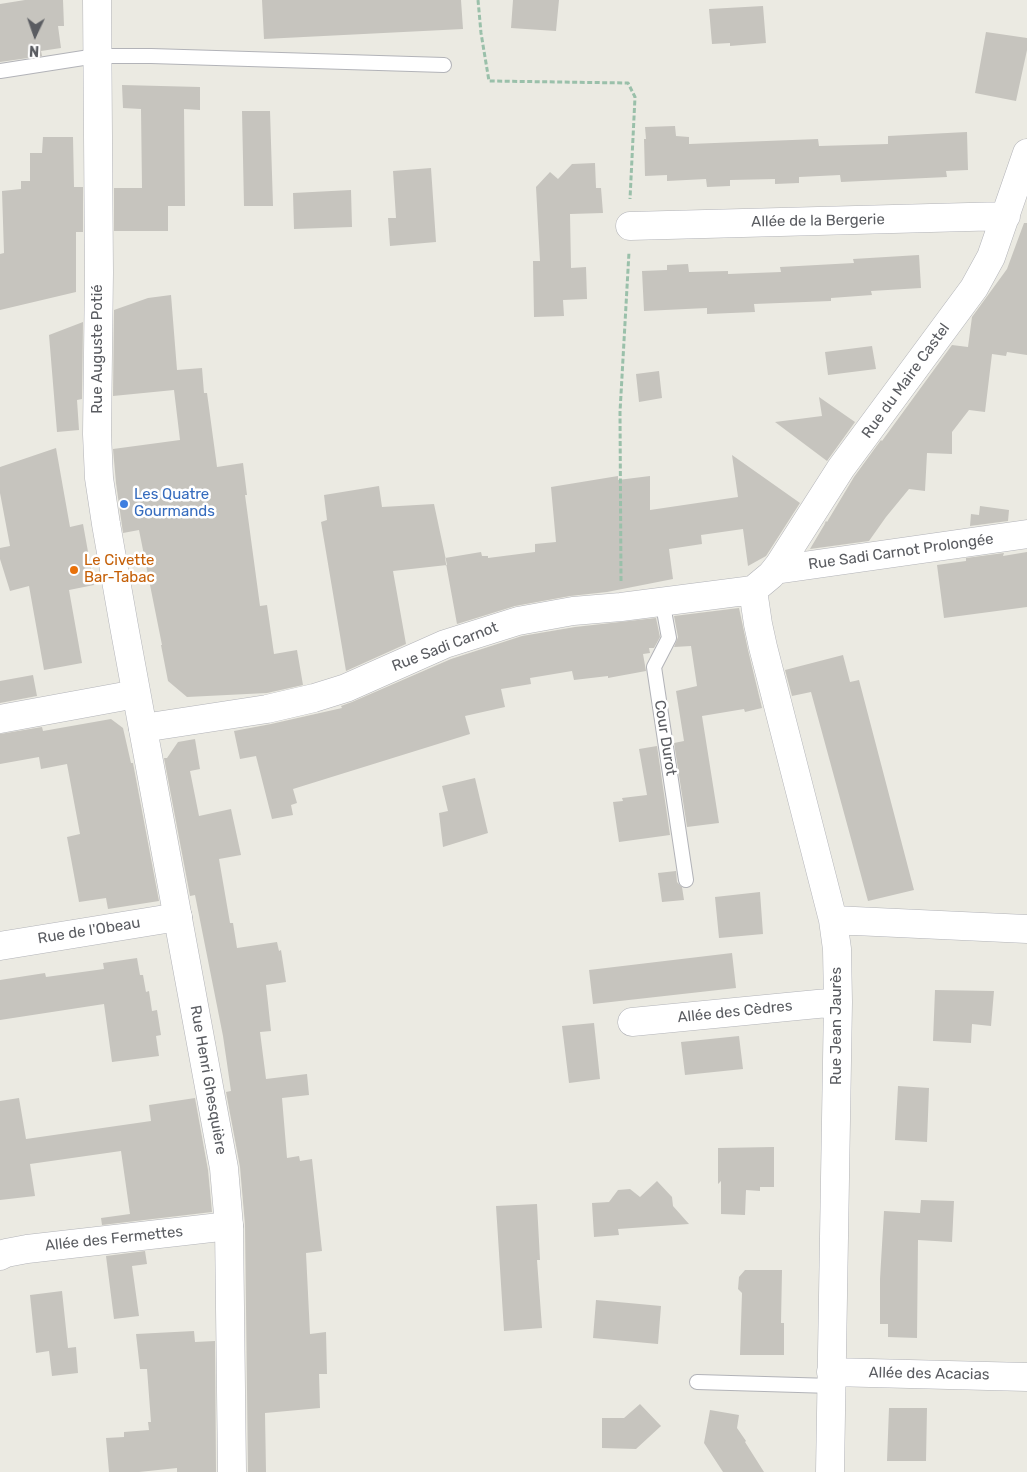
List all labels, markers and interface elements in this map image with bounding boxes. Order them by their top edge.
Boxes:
north arrow [10,10,60,60]
text: N [29,42,40,59]
street label: Allée de la Bergerie [751,211,885,231]
street label: Rue Auguste Potié [89,284,107,414]
street label: Rue du Maire Castel [858,320,954,442]
place label: Les Quatre Gourmands [134,486,215,521]
marker: Les Quatre Gourmands [118,498,130,510]
street label: Rue Sadi Carnot Prolongée [807,530,995,574]
place label: Le Civette Bar-Tabac [84,552,155,587]
marker: Le Civette Bar-Tabac [68,564,80,576]
street label: Rue Sadi Carnot [389,618,501,676]
street label: Cour Durot [650,699,680,777]
street label: Rue de l'Obeau [36,914,142,948]
street label: Rue Jean Jaurès [828,967,846,1085]
street label: Allée des Cèdres [677,997,793,1027]
street label: Rue Henri Ghesquière [186,1004,230,1156]
street label: Allée des Fermettes [44,1223,184,1255]
street label: Allée des Acacias [868,1364,990,1384]

